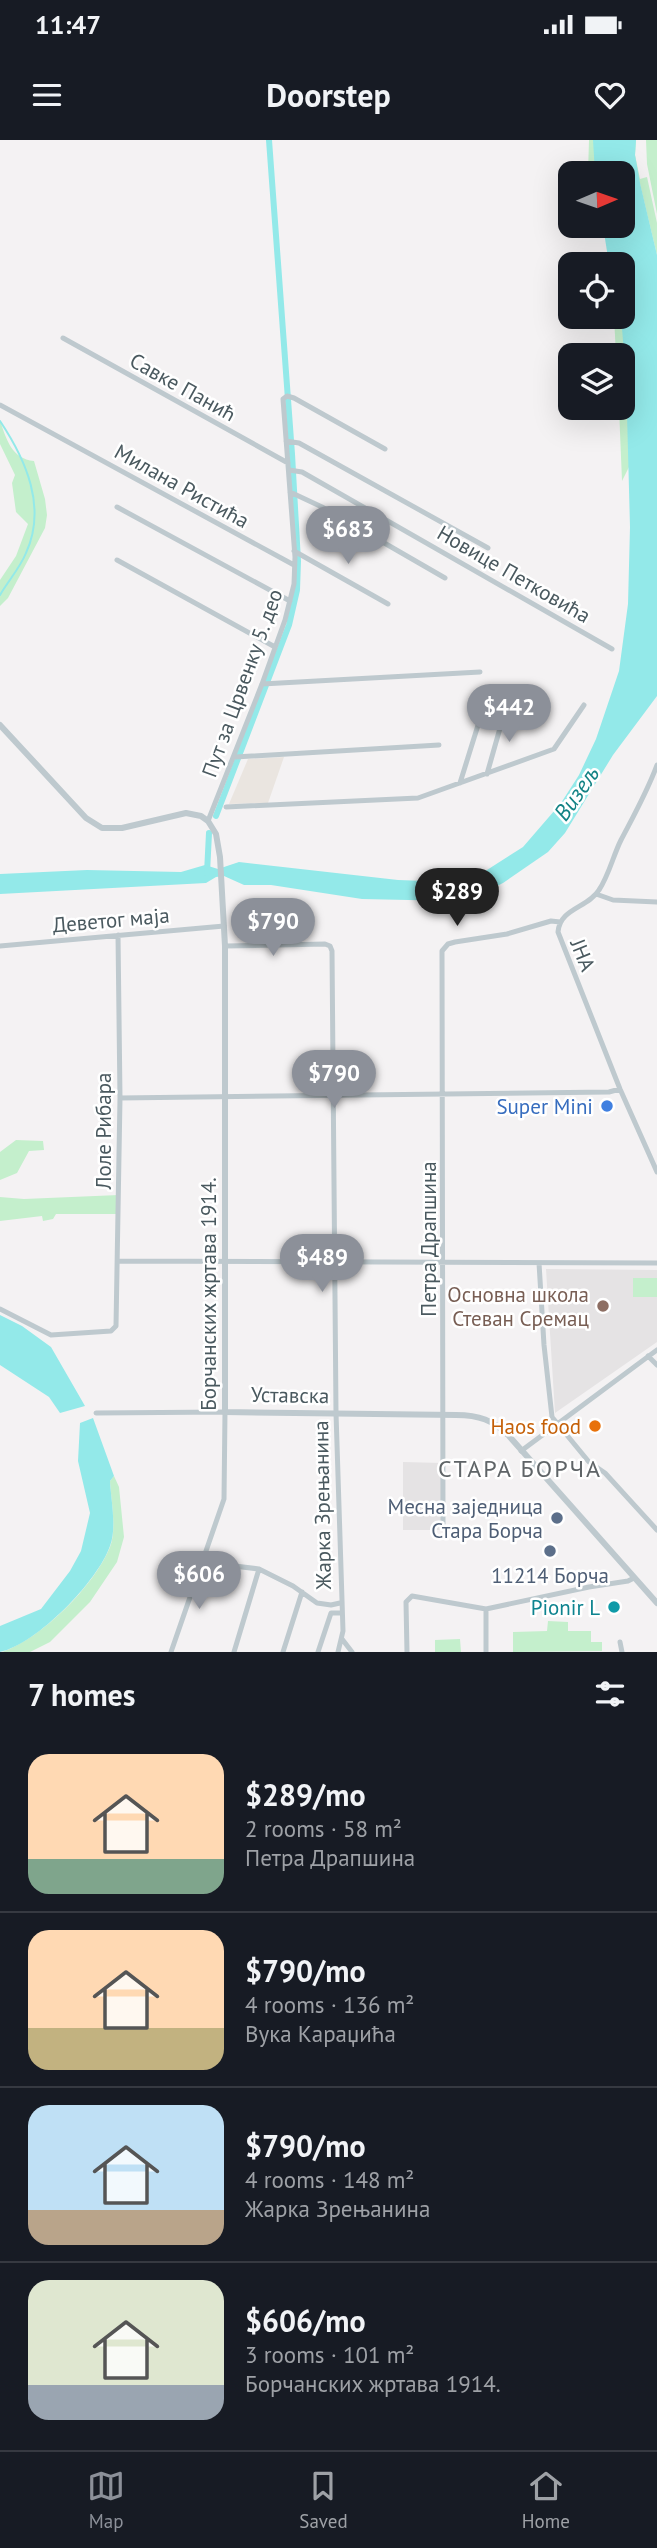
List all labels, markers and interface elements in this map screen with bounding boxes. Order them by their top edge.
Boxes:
text: 11:47 [35,8,101,41]
text: Doorstep [266,74,391,116]
icon: menu [28,76,66,114]
icon: heart [591,76,629,114]
north arrow [558,161,635,238]
map controls [558,161,635,420]
button: locate [558,252,635,329]
button: layers [558,343,635,420]
street label: Савке Панић [125,347,241,427]
street label: Милана Ристића [110,438,254,534]
pin: $683 [307,506,389,566]
text: $683 [322,514,374,543]
street label: Новице Петковића [432,519,596,629]
street label: Пут за Црвенку 5. део [195,585,289,781]
pin: $442 [468,684,550,744]
text: $442 [483,692,535,721]
water label: Визељ [547,760,605,826]
pin: $289 [416,868,498,928]
text: $289 [431,876,483,905]
pin: $790 [232,898,314,958]
street label: Деветог маја [51,901,171,939]
text: $790 [247,906,299,935]
street label: ЈНА [564,934,602,976]
pin: $790 [293,1051,375,1110]
text: $790 [308,1058,360,1087]
street label: Лоле Рибара [90,1072,117,1191]
place label: Super Mini [496,1093,593,1120]
marker: Super Mini [599,1098,615,1114]
street label: Петра Драпшина [415,1161,442,1317]
street label: Борчанских жртава 1914. [195,1177,222,1411]
pin: $489 [281,1234,363,1294]
text: $489 [296,1242,348,1271]
place label: Основна школа Стеван Сремац [447,1281,589,1332]
marker: Основна школа Стеван Сремац [595,1298,611,1314]
street label: Уставска [251,1381,329,1409]
place label: Haos food [490,1413,581,1440]
marker: Haos food [587,1418,603,1434]
street label: Жарка Зрењанина [307,1420,337,1591]
district label: СТАРА БОРЧА [438,1453,602,1484]
place label: Месна заједница Стара Борча [388,1493,543,1544]
marker: Месна заједница Стара Борча [549,1510,565,1526]
marker: 11214 Борча [542,1543,558,1559]
pin: $606 [158,1552,240,1611]
text: $606 [173,1559,225,1588]
place label: 11214 Борча [491,1562,609,1589]
place label: Pionir L [531,1594,600,1621]
marker: Pionir L [606,1599,622,1615]
text: 7 homes [28,1675,136,1714]
icon: filters [591,1675,629,1713]
text: $289/mo [245,1775,366,1814]
icon: home [84,1782,168,1866]
text: 2 rooms · 58 m² [245,1814,402,1843]
text: Петра Драпшина [245,1843,415,1872]
text: $790/mo [245,1951,366,1990]
icon: home [84,1958,168,2042]
text: 4 rooms · 136 m² [245,1990,414,2019]
text: Вука Караџића [245,2019,396,2048]
text: $790/mo [245,2126,366,2165]
icon: home [84,2133,168,2217]
text: 4 rooms · 148 m² [245,2165,414,2194]
text: Жарка Зрењанина [245,2194,430,2223]
text: $606/mo [245,2301,366,2340]
icon: home [84,2308,168,2392]
text: 3 rooms · 101 m² [245,2340,414,2369]
text: Борчанских жртава 1914. [245,2369,501,2398]
tab: Map [87,2467,125,2533]
tab: Saved [299,2467,348,2533]
tab: Home [522,2467,570,2533]

